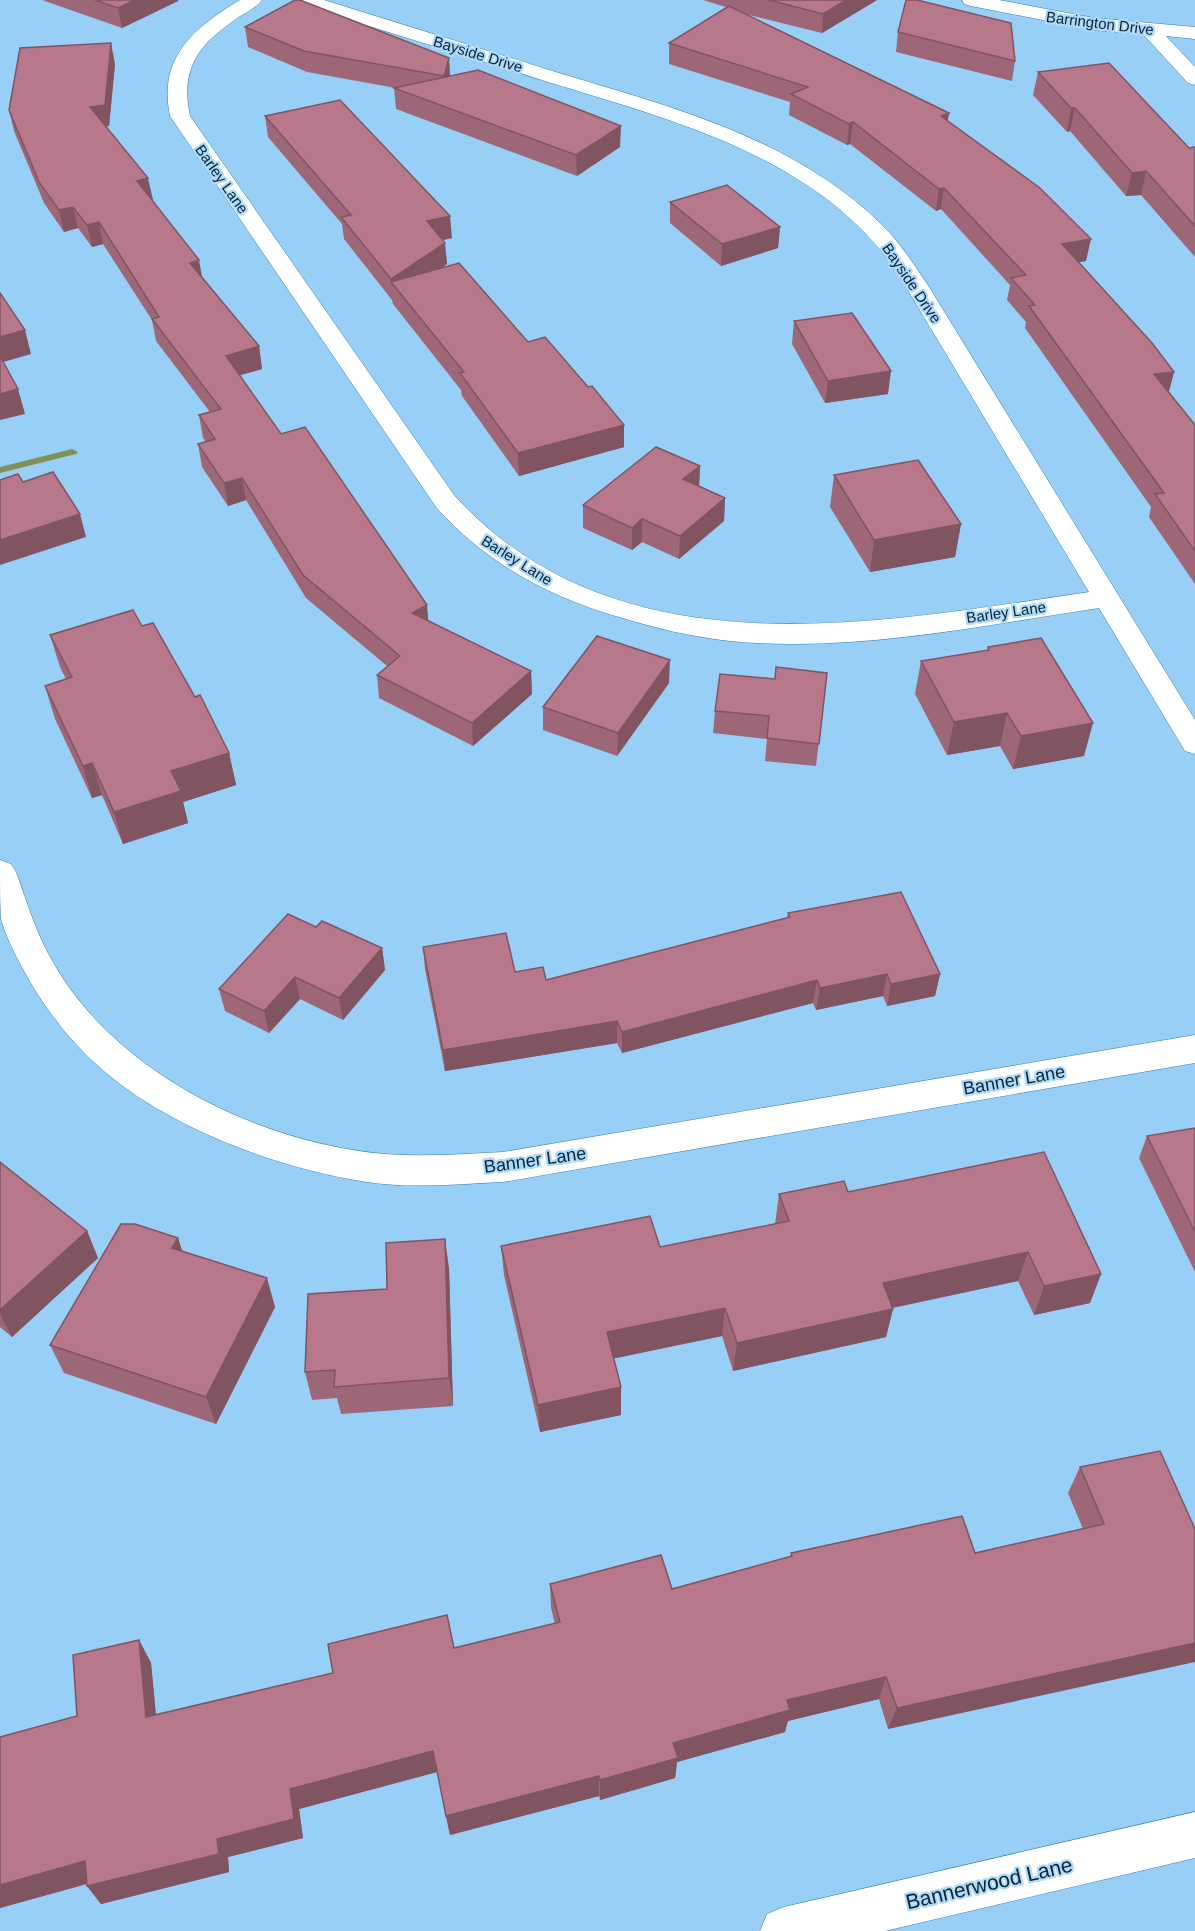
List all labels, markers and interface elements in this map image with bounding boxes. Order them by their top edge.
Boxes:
street label: Barrington Drive [1045,8,1155,38]
street label: Bayside Drive [431,32,525,76]
street label: Barley Lane [192,141,252,217]
street label: Bayside Drive [879,240,945,326]
street label: Barley Lane [479,532,555,588]
street label: Barley Lane [965,598,1047,626]
street label: Banner Lane [961,1061,1067,1099]
street label: Banner Lane [483,1143,587,1177]
street label: Bannerwood Lane [903,1853,1075,1913]

